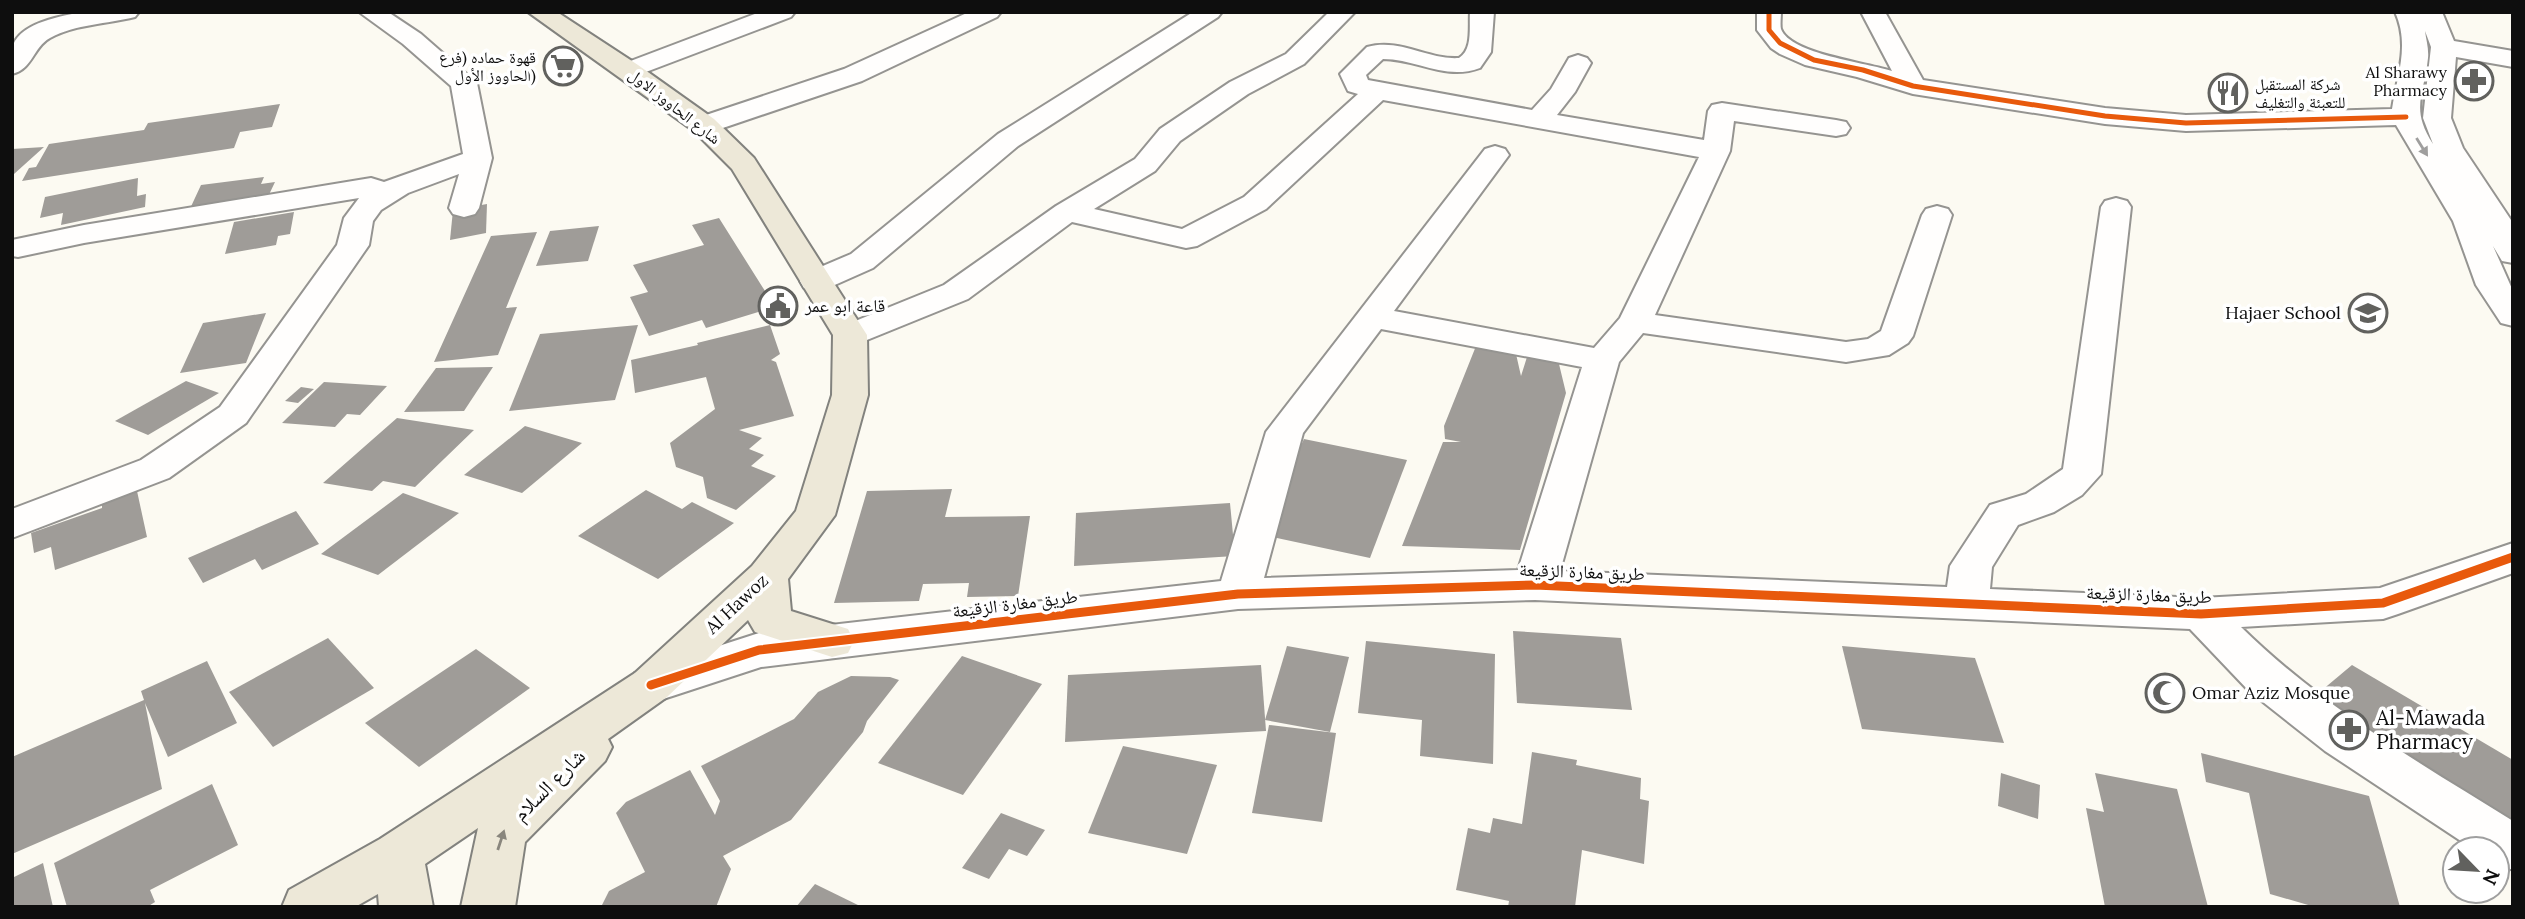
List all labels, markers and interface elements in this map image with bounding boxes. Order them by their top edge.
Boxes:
supermarket icon: قهوة حماده (فرع الحاووز الأول) [542,45,584,87]
place label: قهوة حماده (فرع الحاووز الأول) [439,47,536,86]
pharmacy icon: Al Sharawy Pharmacy [2453,60,2495,102]
place label: Al Sharawy Pharmacy [2364,62,2448,100]
street label: شارع الحاووز الاول [624,64,725,149]
restaurant icon: شركة المستقبل للتعبئة والتغليف [2207,72,2249,114]
place label: شركة المستقبل للتعبئة والتغليف [2255,74,2345,112]
one-way arrow [2415,138,2428,157]
public building icon: قاعة ابو عمر [757,285,799,327]
school or university icon: Hajaer School [2347,292,2389,334]
place label: قاعة ابو عمر [804,294,885,317]
place label: Hajaer School [2225,301,2341,324]
street label: طريق مغارة الزقيعة [1519,558,1645,585]
street label: Al Hawoz [700,569,773,639]
street label: طريق مغارة الزقيعة [2086,581,2212,608]
street label: طريق مغارة الزقيعة [951,584,1079,623]
mosque icon: Omar Aziz Mosque [2144,672,2186,714]
place label: Omar Aziz Mosque [2192,681,2351,704]
place label: Al-Mawada Pharmacy [2375,704,2486,755]
pharmacy icon: Al-Mawada Pharmacy [2328,709,2370,751]
street label: شارع السلام [507,743,591,827]
one-way arrow [497,830,507,851]
north arrow [2441,835,2511,905]
text: N [2477,865,2505,889]

